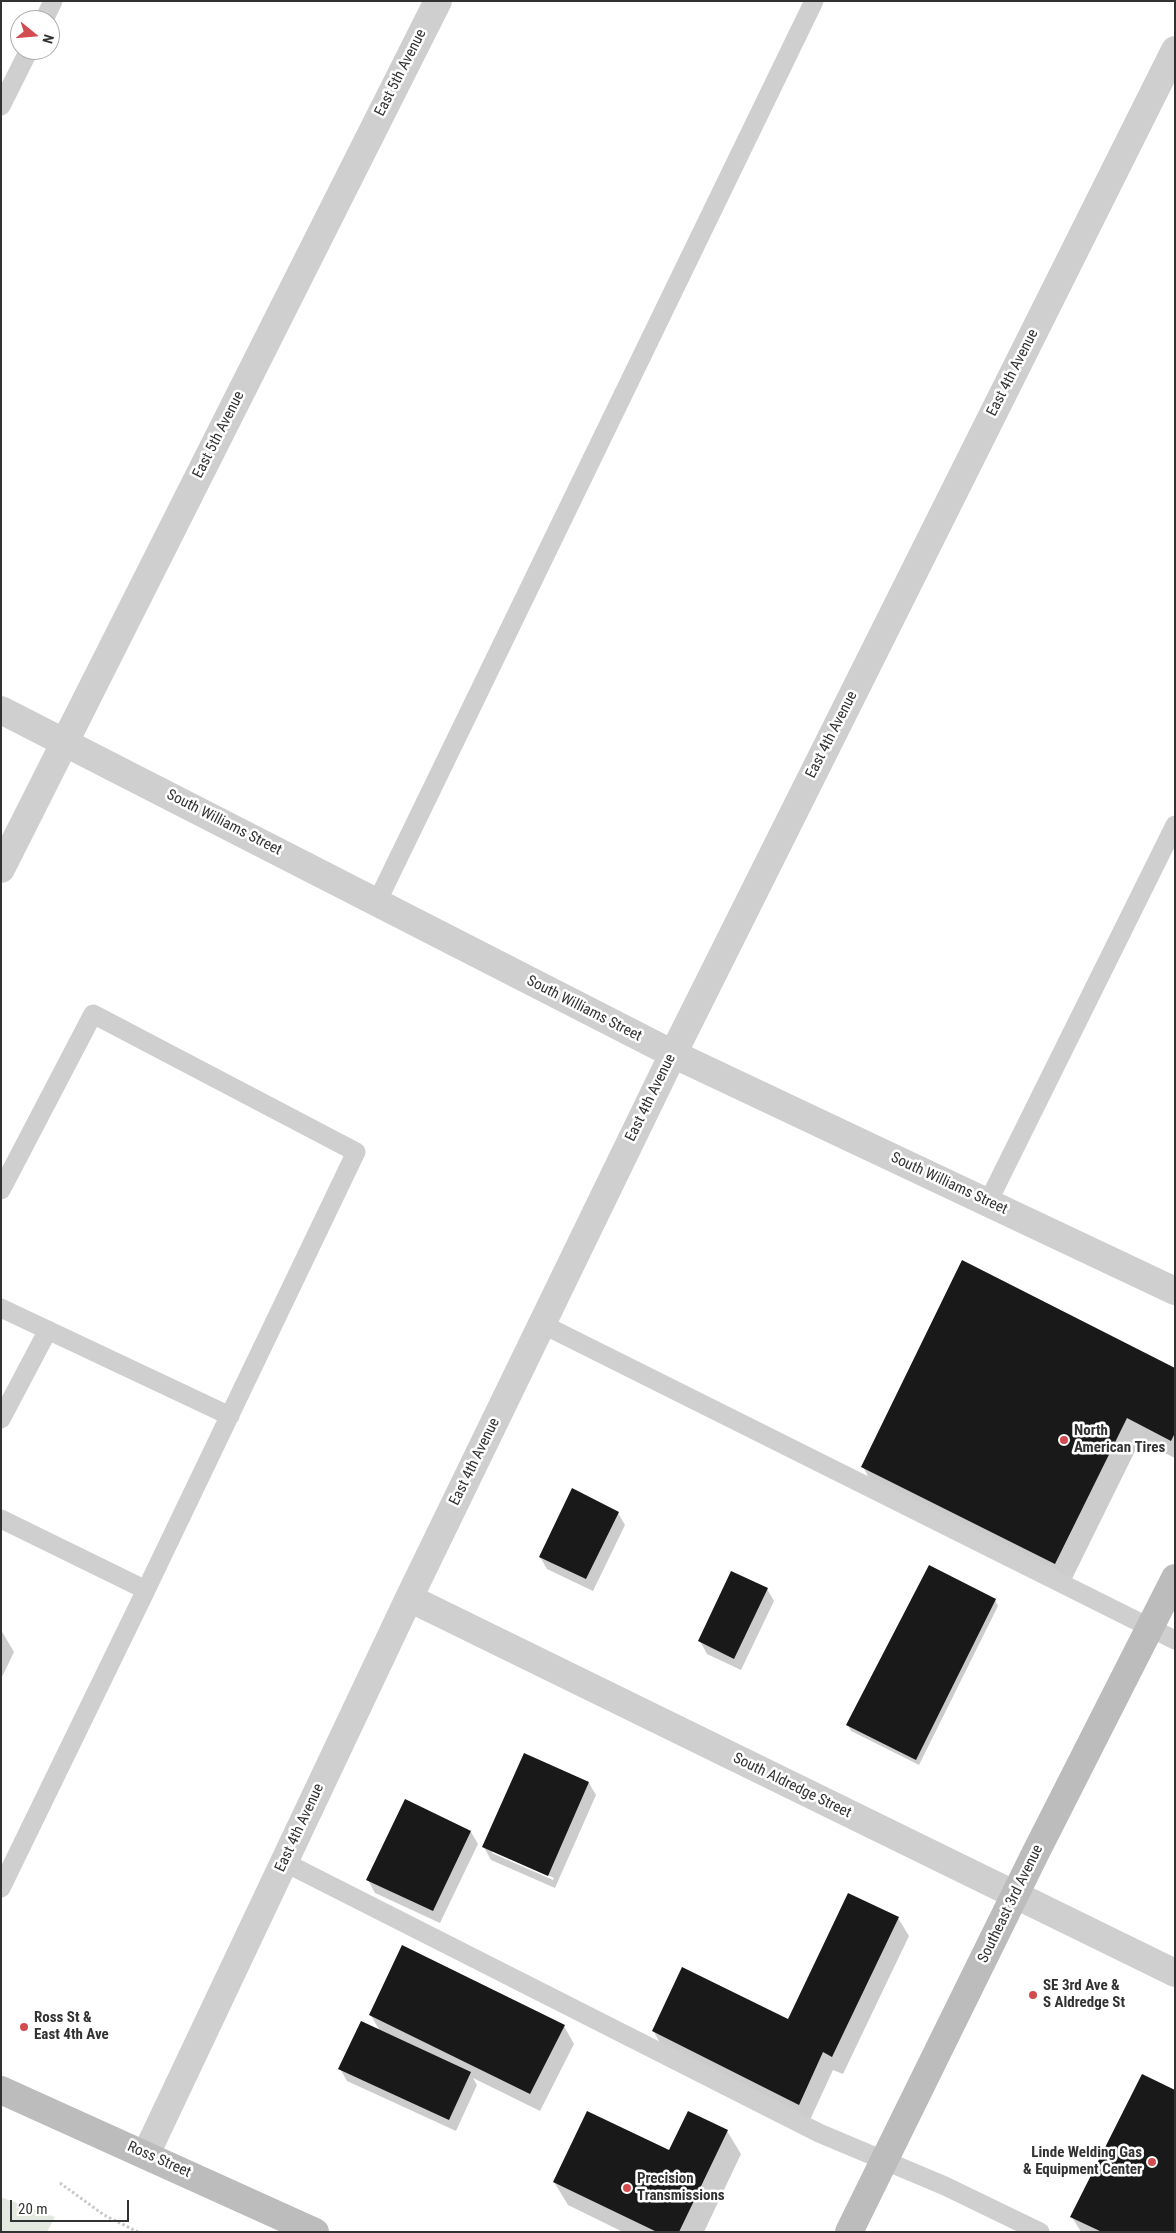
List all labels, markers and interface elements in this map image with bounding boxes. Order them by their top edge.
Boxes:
north arrow [10,10,60,60]
street label: East 5th Avenue [371,27,431,119]
text: N [39,33,57,46]
street label: East 4th Avenue [983,327,1043,419]
street label: East 5th Avenue [189,389,249,481]
street label: East 4th Avenue [802,689,862,781]
street label: South Williams Street [163,786,285,860]
street label: South Williams Street [523,972,645,1046]
street label: East 4th Avenue [622,1051,680,1145]
street label: South Williams Street [888,1149,1010,1219]
street label: East 4th Avenue [446,1415,504,1509]
place label: North American Tires [1074,1422,1165,1457]
marker: North American Tires [1058,1434,1070,1446]
street label: South Aldredge Street [730,1750,854,1822]
street label: East 4th Avenue [272,1781,328,1875]
street label: Southeast 3rd Avenue [975,1842,1047,1966]
place label: SE 3rd Ave & S Aldredge St [1043,1977,1125,2012]
marker: SE 3rd Ave & S Aldredge St [1027,1989,1039,2001]
place label: Ross St & East 4th Ave [34,2009,109,2044]
marker: Ross St & East 4th Ave [18,2021,30,2033]
street label: Ross Street [124,2138,194,2182]
place label: Linde Welding Gas & Equipment Center [1023,2144,1142,2179]
marker: Linde Welding Gas & Equipment Center [1146,2156,1158,2168]
place label: Precision Transmissions [637,2170,725,2205]
marker: Precision Transmissions [621,2182,633,2194]
scale bar [12,2190,131,2222]
text: 20 m [18,2200,48,2218]

